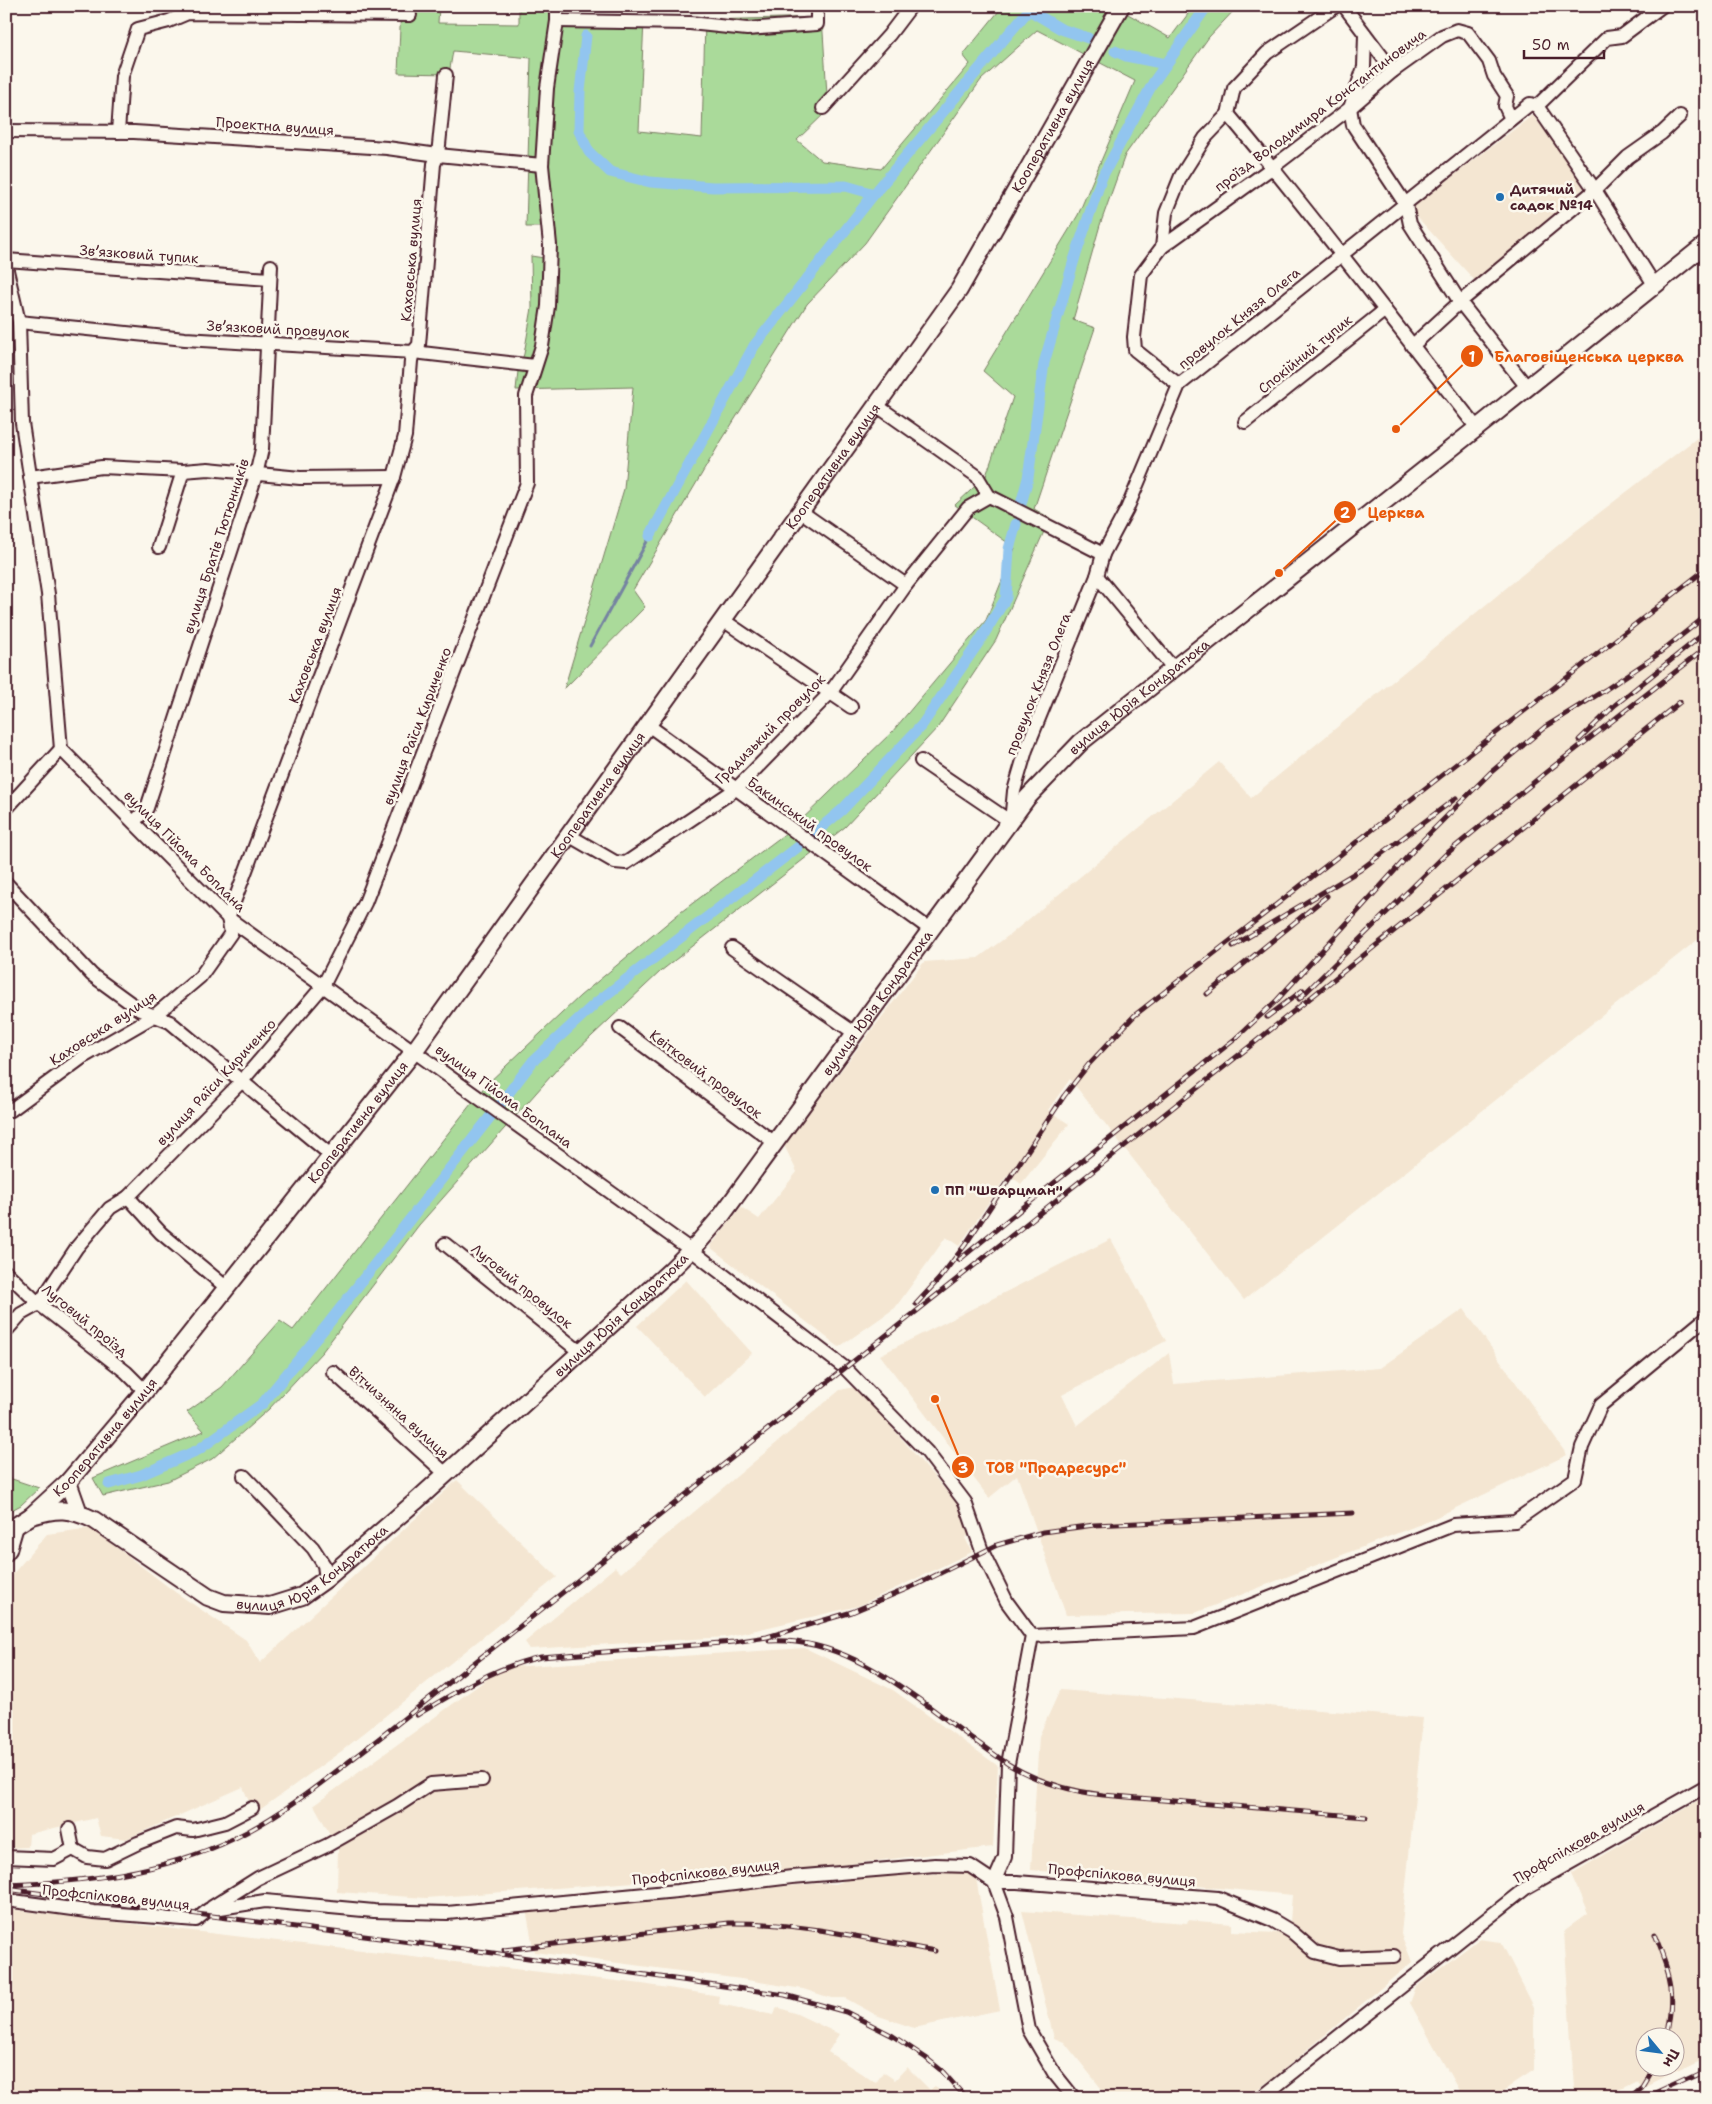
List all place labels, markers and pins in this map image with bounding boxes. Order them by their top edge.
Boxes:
place label: Дитячий садок №14 [1510,180,1593,214]
marker: Дитячий садок №14 [1494,191,1506,203]
callout: Благовіщенська церква [1459,341,1693,371]
callout: Церква [1333,497,1435,527]
place label: ПП "Шварцман" [945,1181,1063,1199]
marker: ПП "Шварцман" [929,1184,941,1196]
callout: ТОВ "Продресурс" [951,1452,1136,1482]

